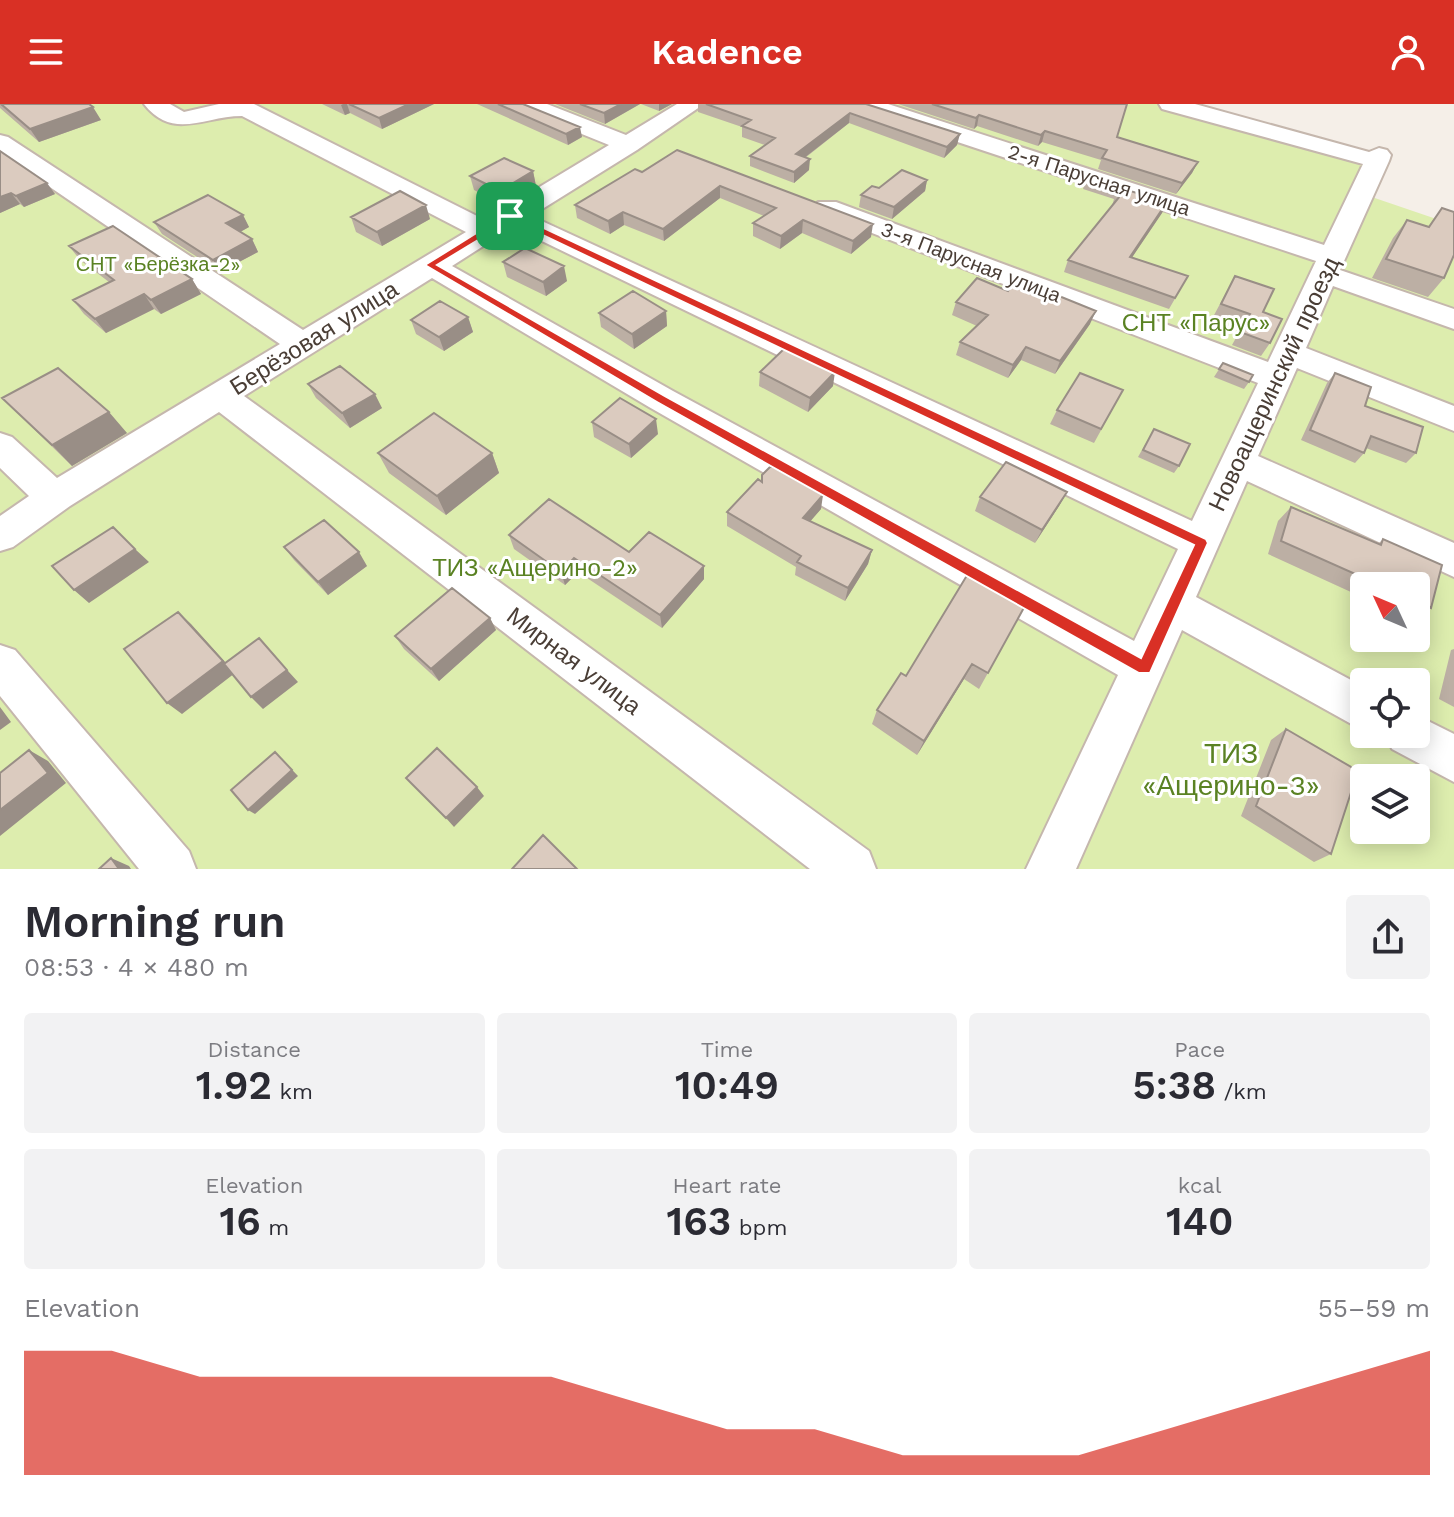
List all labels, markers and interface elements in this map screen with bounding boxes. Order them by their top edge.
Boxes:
icon: menu [24,30,68,74]
icon: person [1386,30,1430,74]
text: Kadence [651,31,803,73]
street label: 2-я Парусная улица [1005,139,1194,221]
pin [476,182,544,250]
icon: arrive [488,194,532,238]
street label: 3-я Парусная улица [878,217,1065,308]
park label: СНТ «Берёзка-2» [76,252,240,276]
street label: Новоащеринский проезд [1203,252,1345,516]
street label: Берёзовая улица [225,275,404,401]
park label: СНТ «Парус» [1122,309,1270,337]
park label: ТИЗ «Ащерино-2» [432,554,638,582]
north arrow [1350,572,1430,652]
map controls [1350,572,1430,844]
street label: Мирная улица [501,602,647,721]
button: locate [1350,668,1430,748]
park label: ТИЗ «Ащерино-3» [1142,737,1320,802]
button: layers [1350,764,1430,844]
button: share [1346,895,1430,979]
text: Morning run [24,896,285,948]
text: 08:53 · 4 × 480 m [24,952,249,982]
text: Distance [208,1037,301,1062]
text: Time [701,1037,753,1062]
text: Pace [1174,1037,1225,1062]
text: 1.92 [196,1062,272,1109]
text: 10:49 [675,1062,779,1109]
text: 5:38 [1132,1062,1216,1109]
text: km [272,1079,313,1104]
text: /km [1216,1079,1267,1104]
text: Elevation [205,1173,303,1198]
text: Heart rate [673,1173,781,1198]
text: kcal [1178,1173,1221,1198]
text: 16 [220,1198,261,1245]
text: 163 [667,1198,731,1245]
text: 140 [1166,1198,1233,1245]
text: m [261,1215,289,1240]
text: bpm [731,1215,787,1240]
text: Elevation [24,1293,140,1323]
text: 55–59 m [1318,1293,1430,1323]

